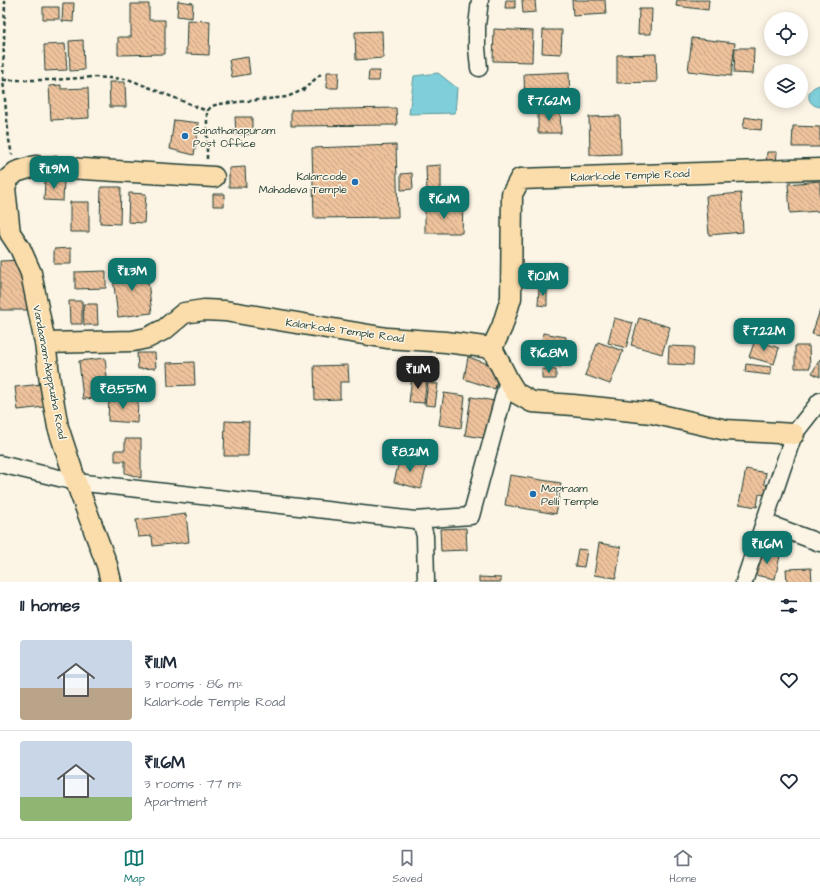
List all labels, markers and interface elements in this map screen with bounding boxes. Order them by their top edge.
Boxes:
map controls [764,12,808,108]
button: locate [764,12,808,56]
button: layers [764,64,808,108]
pin: ₹7.62M [516,88,582,122]
text: ₹7.62M [527,92,571,110]
place label: Sanathanapuram Post Office [193,123,276,151]
marker: Sanathanapuram Post Office [180,131,190,141]
pin: ₹11.9M [21,156,87,190]
text: ₹11.9M [39,160,69,178]
street label: Kalarkode Temple Road [570,166,690,185]
place label: Kalarcode Mahadeva Temple [259,169,347,197]
marker: Kalarcode Mahadeva Temple [350,177,360,187]
pin: ₹16.1M [411,186,477,220]
text: ₹16.1M [428,190,460,208]
pin: ₹11.3M [99,258,165,292]
text: ₹11.3M [117,262,147,280]
pin: ₹10.1M [510,263,576,297]
text: ₹10.1M [527,267,559,285]
street label: Vandaanam-Alappuzha Road [29,304,70,441]
street label: Kalarkode Temple Road [285,315,405,346]
pin: ₹7.22M [731,318,797,352]
text: ₹7.22M [743,322,785,340]
pin: ₹16.8M [516,340,582,374]
text: ₹16.8M [530,344,568,362]
pin: ₹11.1M [385,356,451,390]
text: ₹11.1M [405,360,431,378]
pin: ₹8.55M [90,376,156,410]
text: ₹8.55M [100,380,146,398]
pin: ₹8.21M [377,439,443,473]
text: ₹8.21M [391,443,429,461]
place label: Mapraam Pelli Temple [541,481,599,509]
marker: Mapraam Pelli Temple [528,489,538,499]
pin: ₹11.6M [734,531,800,565]
text: ₹11.6M [751,535,783,553]
text: 11 homes [20,594,80,618]
icon: filters [778,595,800,617]
text: ₹11.1M [144,651,177,675]
icon: home [52,656,100,704]
icon: heart [778,669,800,691]
text: 3 rooms · 86 m² [144,675,243,693]
text: Kalarkode Temple Road [144,693,285,711]
text: ₹11.6M [144,751,185,775]
icon: home [52,757,100,805]
icon: heart [778,770,800,792]
text: 3 rooms · 77 m² [144,775,243,793]
text: Apartment [144,793,208,811]
tab: Map [123,847,145,886]
tab: Saved [392,847,422,886]
tab: Home [669,847,697,886]

